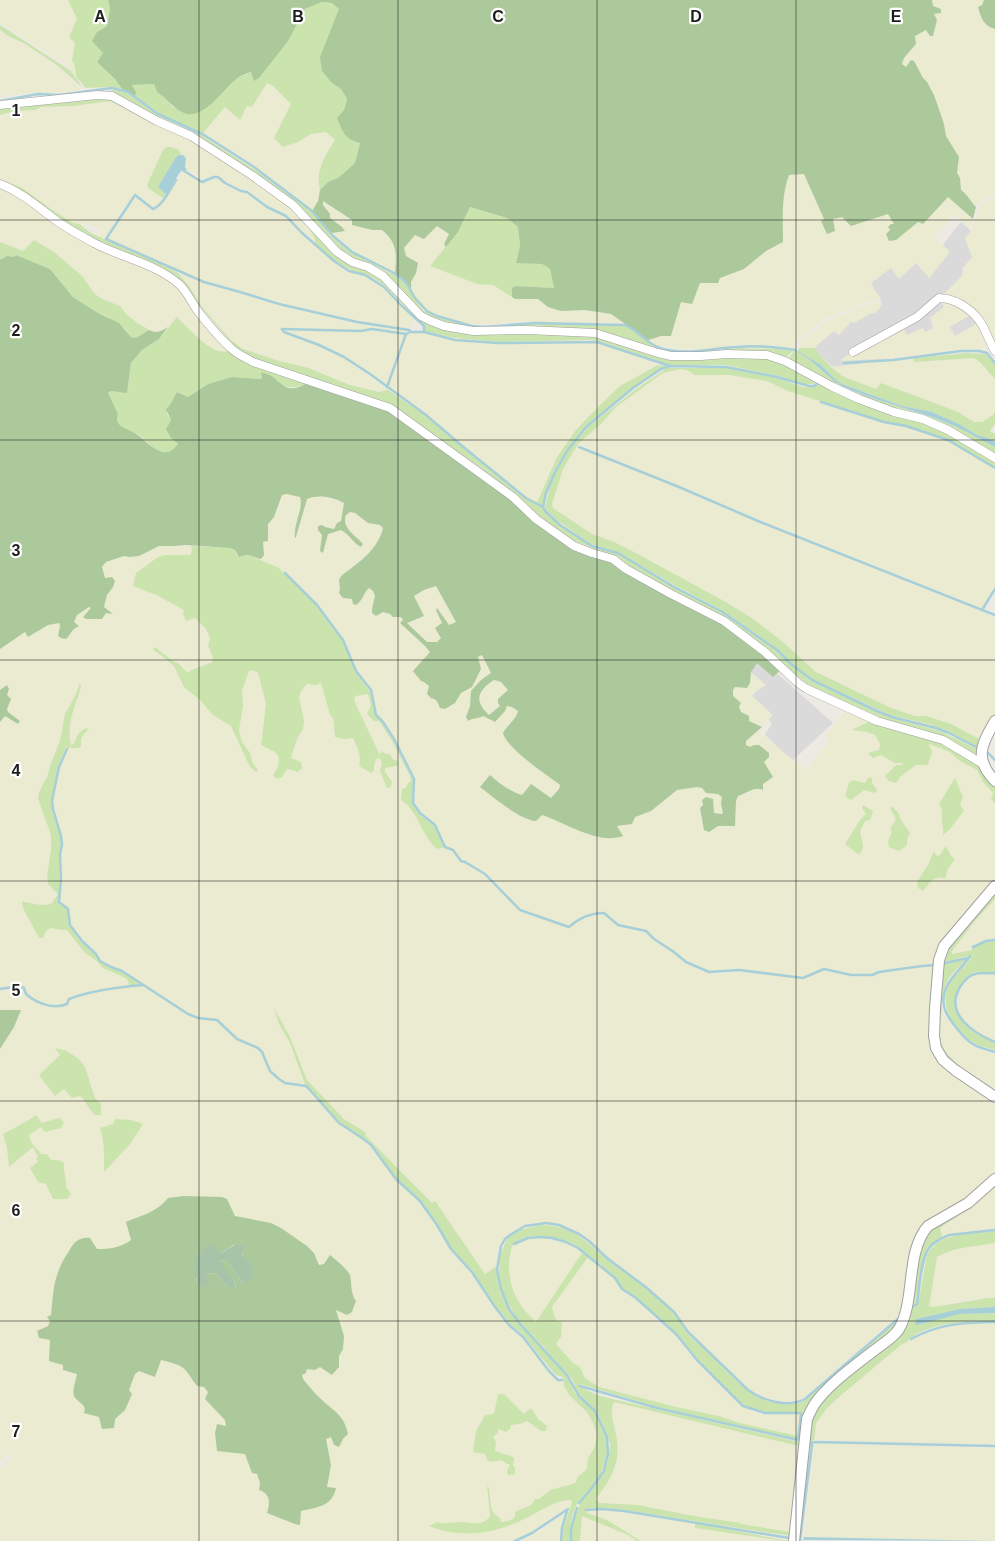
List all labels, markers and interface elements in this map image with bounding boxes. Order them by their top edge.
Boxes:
text: A [94,8,106,25]
text: B [292,8,304,25]
text: C [492,8,504,25]
text: D [690,8,702,25]
text: E [891,8,902,25]
text: 1 [12,102,21,119]
text: 2 [12,322,21,339]
text: 3 [12,542,21,559]
text: 4 [12,762,21,779]
text: 5 [12,982,21,999]
text: 6 [12,1202,21,1219]
text: 7 [12,1423,21,1440]

